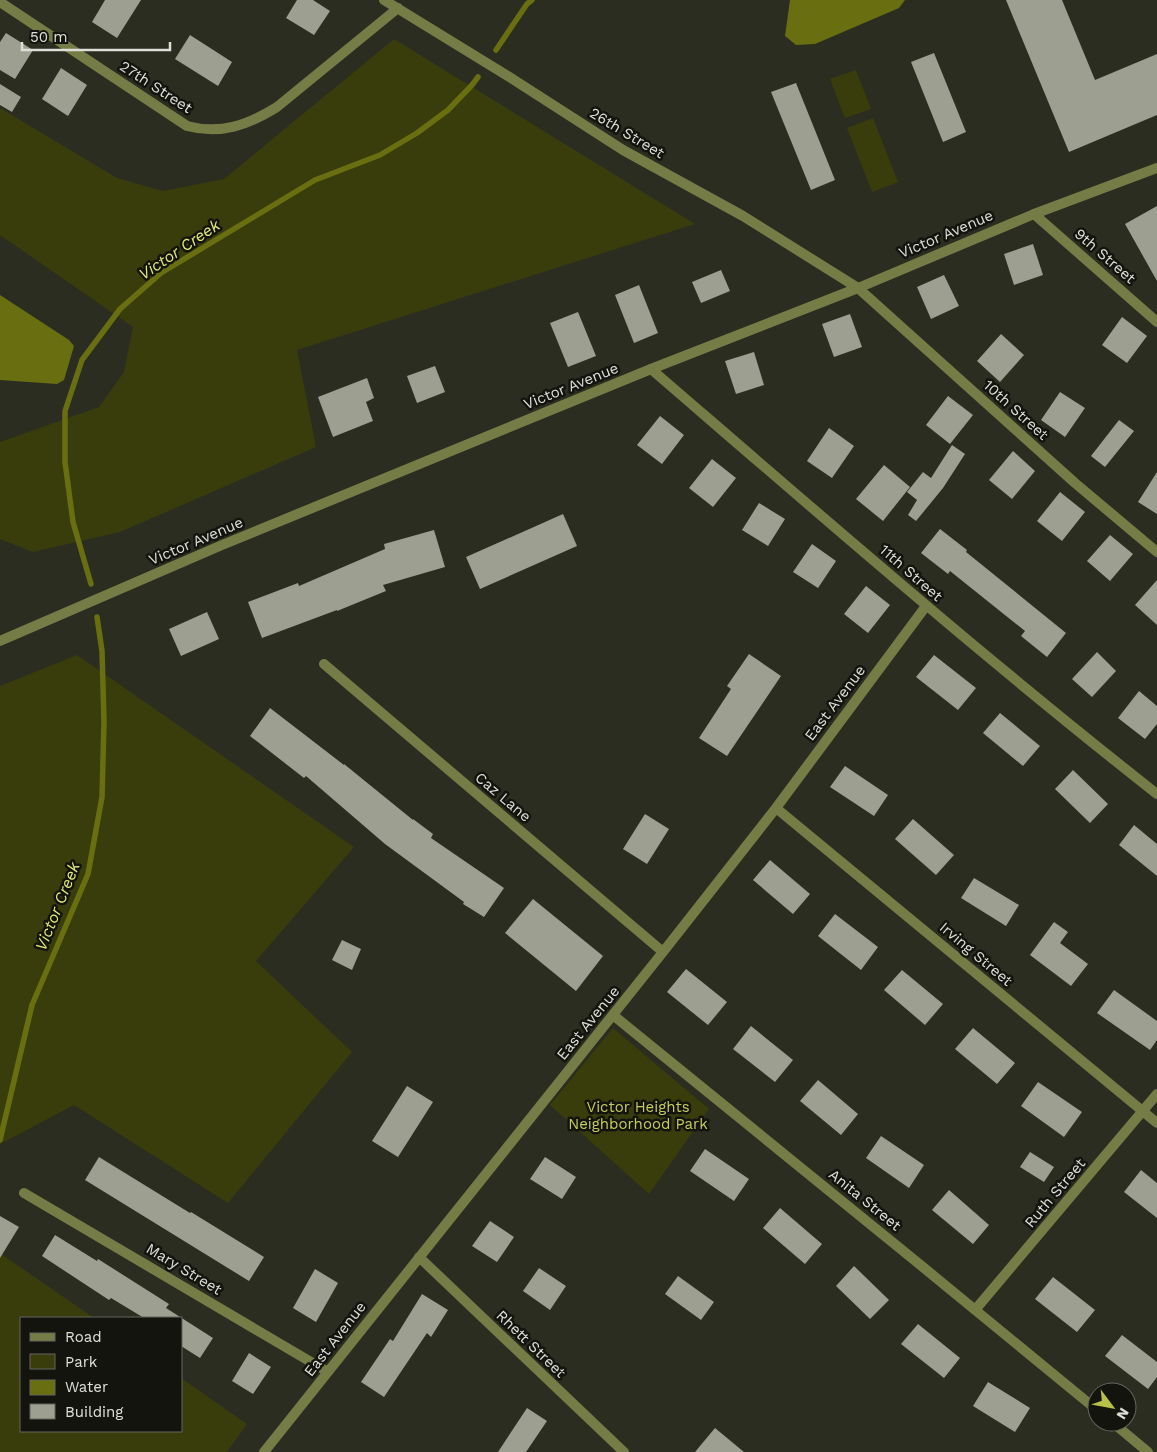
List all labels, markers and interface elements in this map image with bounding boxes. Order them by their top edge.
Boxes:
scale bar [22,20,170,52]
text: 50 m [30,28,67,46]
street label: 27th Street [116,57,196,117]
street label: 26th Street [586,104,668,163]
street label: Victor Avenue [896,206,996,262]
water label: Victor Creek [135,215,224,283]
street label: 9th Street [1071,225,1140,288]
street label: Victor Avenue [521,359,621,413]
street label: 10th Street [980,376,1053,444]
street label: Victor Avenue [146,513,246,569]
street label: 11th Street [876,541,947,606]
street label: East Avenue [801,662,869,744]
street label: Caz Lane [471,768,535,826]
water label: Victor Creek [31,858,84,953]
street label: Irving Street [936,918,1017,990]
street label: East Avenue [553,982,623,1064]
park label: Victor Heights Neighborhood Park [568,1098,708,1133]
street label: Ruth Street [1021,1154,1090,1231]
street label: Anita Street [825,1165,905,1235]
street label: Mary Street [143,1239,226,1299]
street label: East Avenue [300,1298,370,1380]
street label: Rhett Street [493,1306,570,1382]
legend [20,1317,182,1432]
text: Road [65,1328,102,1346]
text: Park [65,1353,98,1371]
text: Water [65,1378,108,1396]
north arrow [1087,1382,1137,1432]
text: Building [65,1403,123,1421]
text: N [1113,1405,1133,1423]

